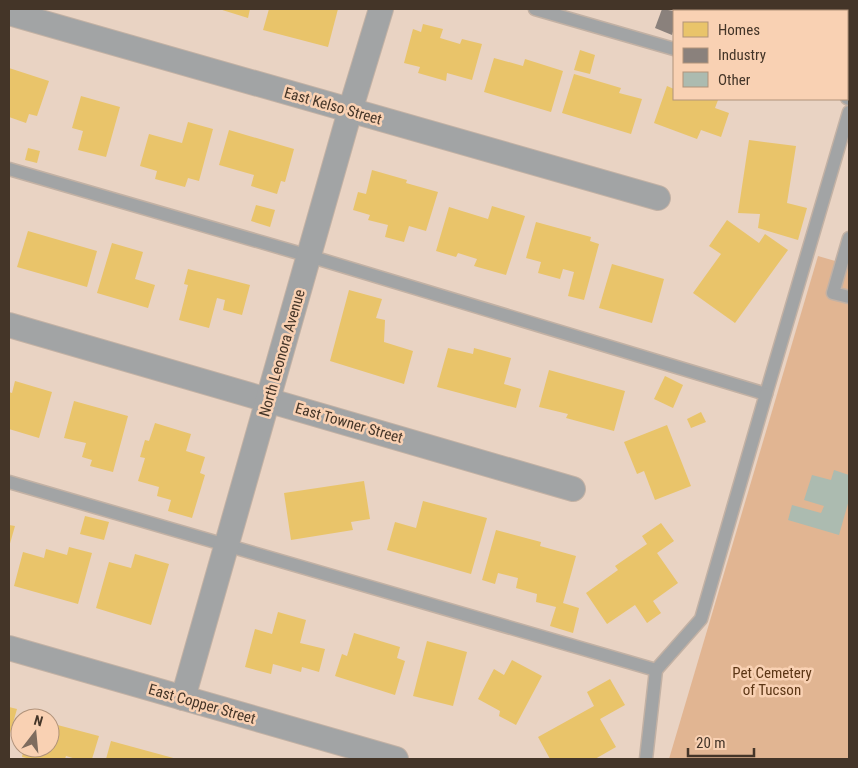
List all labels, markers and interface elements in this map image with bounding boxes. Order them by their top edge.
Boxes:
legend [673,10,848,100]
text: Homes [718,21,760,39]
text: Industry [718,46,766,64]
text: Other [718,71,751,89]
street label: East Kelso Street [282,83,384,129]
street label: North Leonora Avenue [255,287,309,419]
street label: East Towner Street [293,399,405,447]
park label: Pet Cemetery of Tucson [732,664,812,699]
street label: East Copper Street [146,680,258,728]
north arrow [10,708,60,758]
text: N [32,712,45,729]
scale bar [688,726,754,758]
text: 20 m [696,734,726,752]

